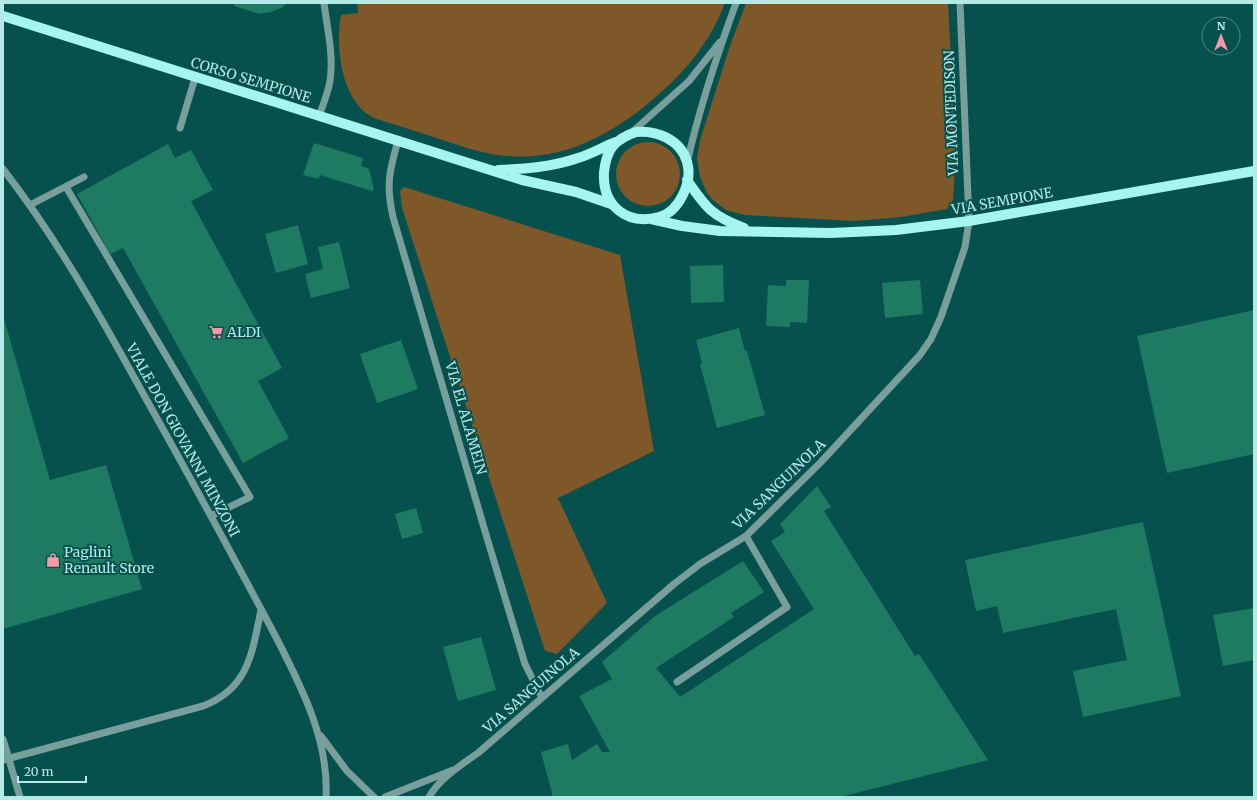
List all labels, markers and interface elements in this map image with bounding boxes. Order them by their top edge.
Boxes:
north arrow [1201,16,1241,56]
text: N [1217,19,1226,33]
street label: VIA MONTEDISON [940,50,962,177]
street label: CORSO SEMPIONE [189,53,313,107]
street label: VIA SEMPIONE [949,183,1054,219]
place label: ALDI [226,323,261,341]
supermarket icon: ALDI [208,324,224,340]
street label: VIALE DON GIOVANNI MINZONI [122,339,244,540]
street label: VIA EL ALAMEIN [441,358,491,477]
street label: VIA SANGUINOLA [728,435,829,534]
place label: Paglini Renault Store [64,543,154,577]
shop icon: Paglini Renault Store [45,552,61,568]
street label: VIA SANGUINOLA [478,643,583,738]
scale bar [18,758,86,784]
text: 20 m [24,764,53,779]

